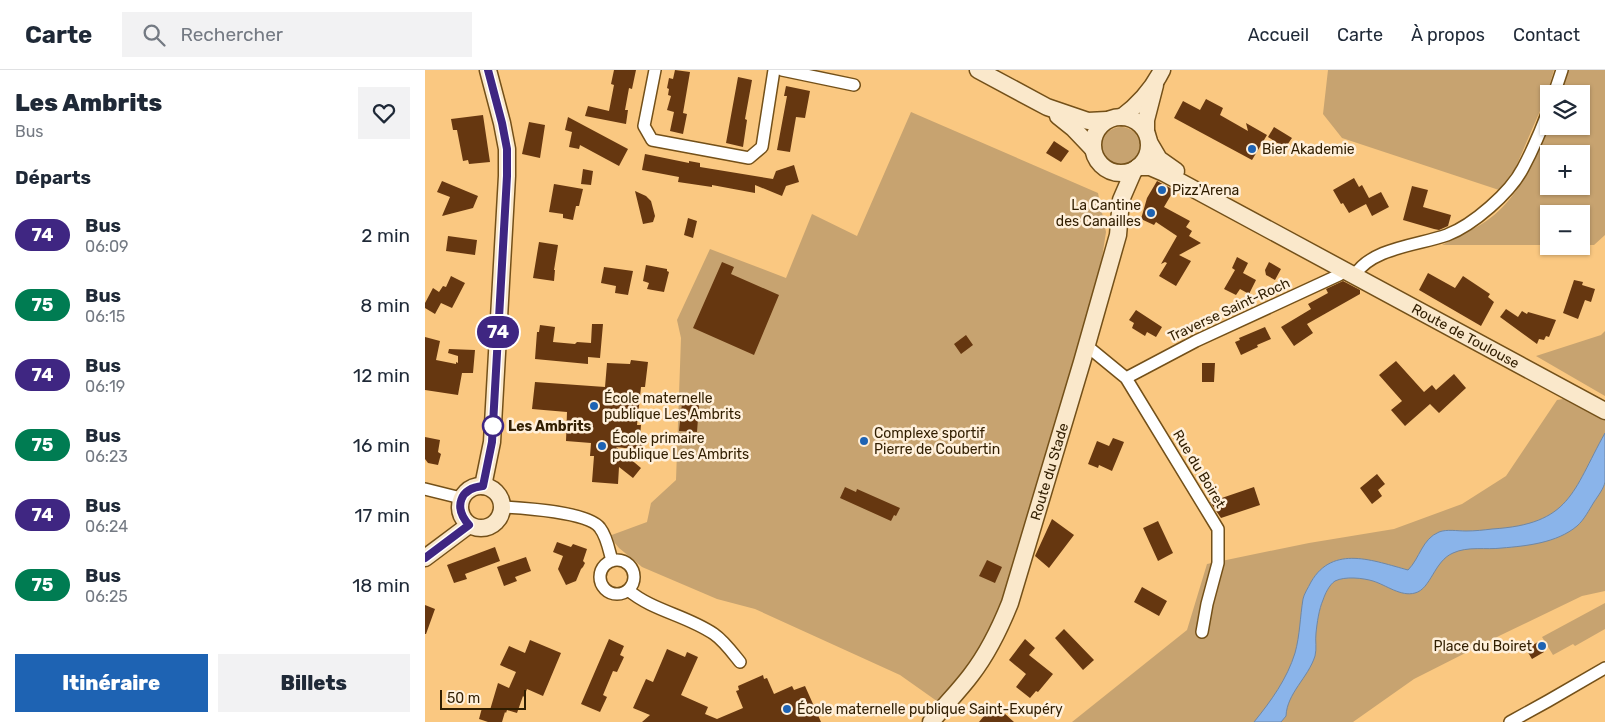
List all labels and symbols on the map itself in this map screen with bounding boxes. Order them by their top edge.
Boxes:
place label: Bier Akademie [1262,141,1355,158]
marker: Bier Akademie [1246,143,1258,155]
place label: Pizz'Arena [1172,182,1239,199]
marker: Pizz'Arena [1156,184,1168,196]
place label: La Cantine des Canailles [1056,197,1141,230]
marker: La Cantine des Canailles [1145,207,1157,219]
street label: Traverse Saint-Roch [1165,274,1293,346]
street label: Route de Toulouse [1409,300,1523,372]
line badge: 74 [475,316,521,348]
place label: École maternelle publique Les Ambrits [604,389,741,423]
marker: École maternelle publique Les Ambrits [588,400,600,412]
marker: Les Ambrits [482,415,504,437]
place label: Les Ambrits [508,418,592,435]
street label: Route du Stade [1027,421,1072,522]
place label: Complexe sportif Pierre de Coubertin [874,425,1000,458]
street label: Rue du Boiret [1169,427,1229,512]
place label: École primaire publique Les Ambrits [612,429,749,463]
marker: Complexe sportif Pierre de Coubertin [858,435,870,447]
marker: École primaire publique Les Ambrits [596,440,608,452]
place label: Place du Boiret [1433,638,1533,655]
marker: Place du Boiret [1536,640,1548,652]
scale bar [440,687,526,710]
place label: École maternelle publique Saint-Exupéry [797,700,1063,718]
marker: École maternelle publique Saint-Exupéry [781,703,793,715]

